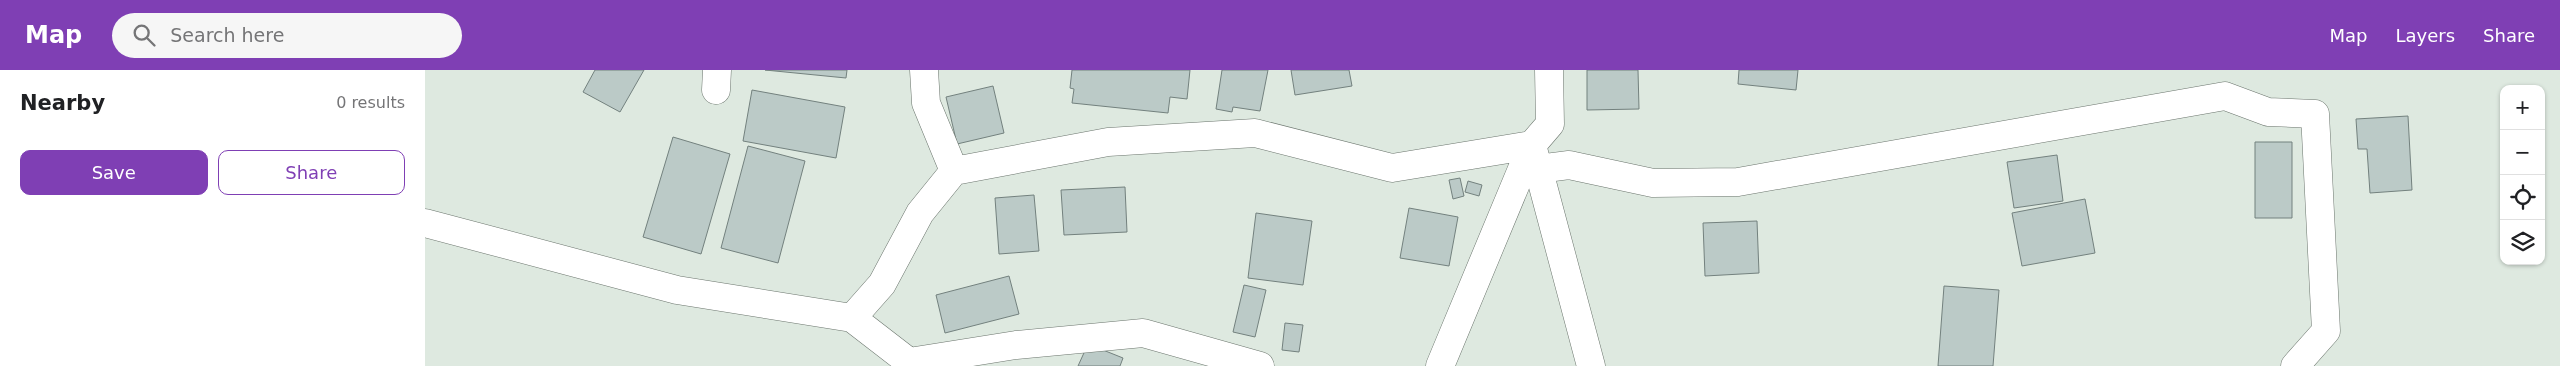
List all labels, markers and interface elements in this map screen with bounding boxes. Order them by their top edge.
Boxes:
search box [112,13,462,58]
text: Map [25,21,82,49]
icon: search [130,21,158,49]
text: Search here [170,24,284,46]
text: Map [2329,25,2367,46]
text: Layers [2395,25,2455,46]
text: Share [2483,25,2535,46]
map controls [2500,85,2545,265]
button: + [2500,85,2545,130]
text: Nearby [20,91,105,115]
text: 0 results [336,93,405,112]
button: − [2500,130,2545,175]
button: Save [20,150,208,195]
button: Share [218,150,405,195]
button: locate [2500,175,2545,220]
button: layers [2500,220,2545,265]

